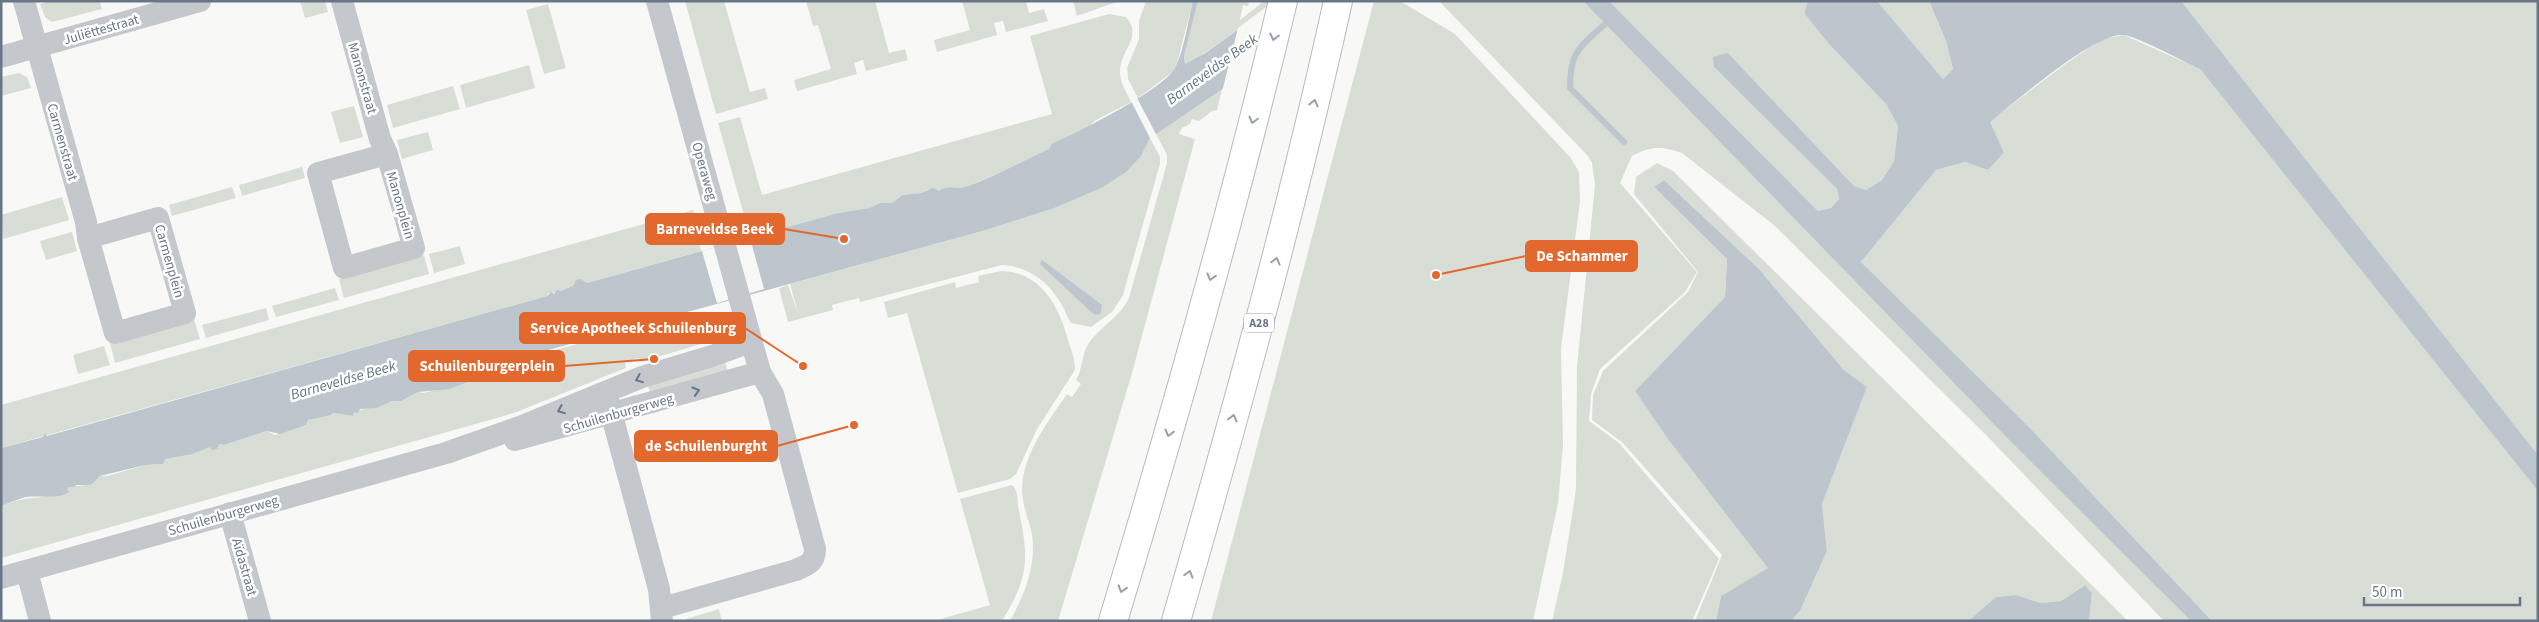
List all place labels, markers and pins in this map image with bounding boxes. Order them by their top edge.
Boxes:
callout: Barneveldse Beek [646,214,784,244]
callout: De Schammer [1526,241,1637,271]
callout: Service Apotheek Schuilenburg [520,313,745,343]
callout: Schuilenburgerplein [409,351,564,381]
callout: de Schuilenburght [635,431,777,461]

